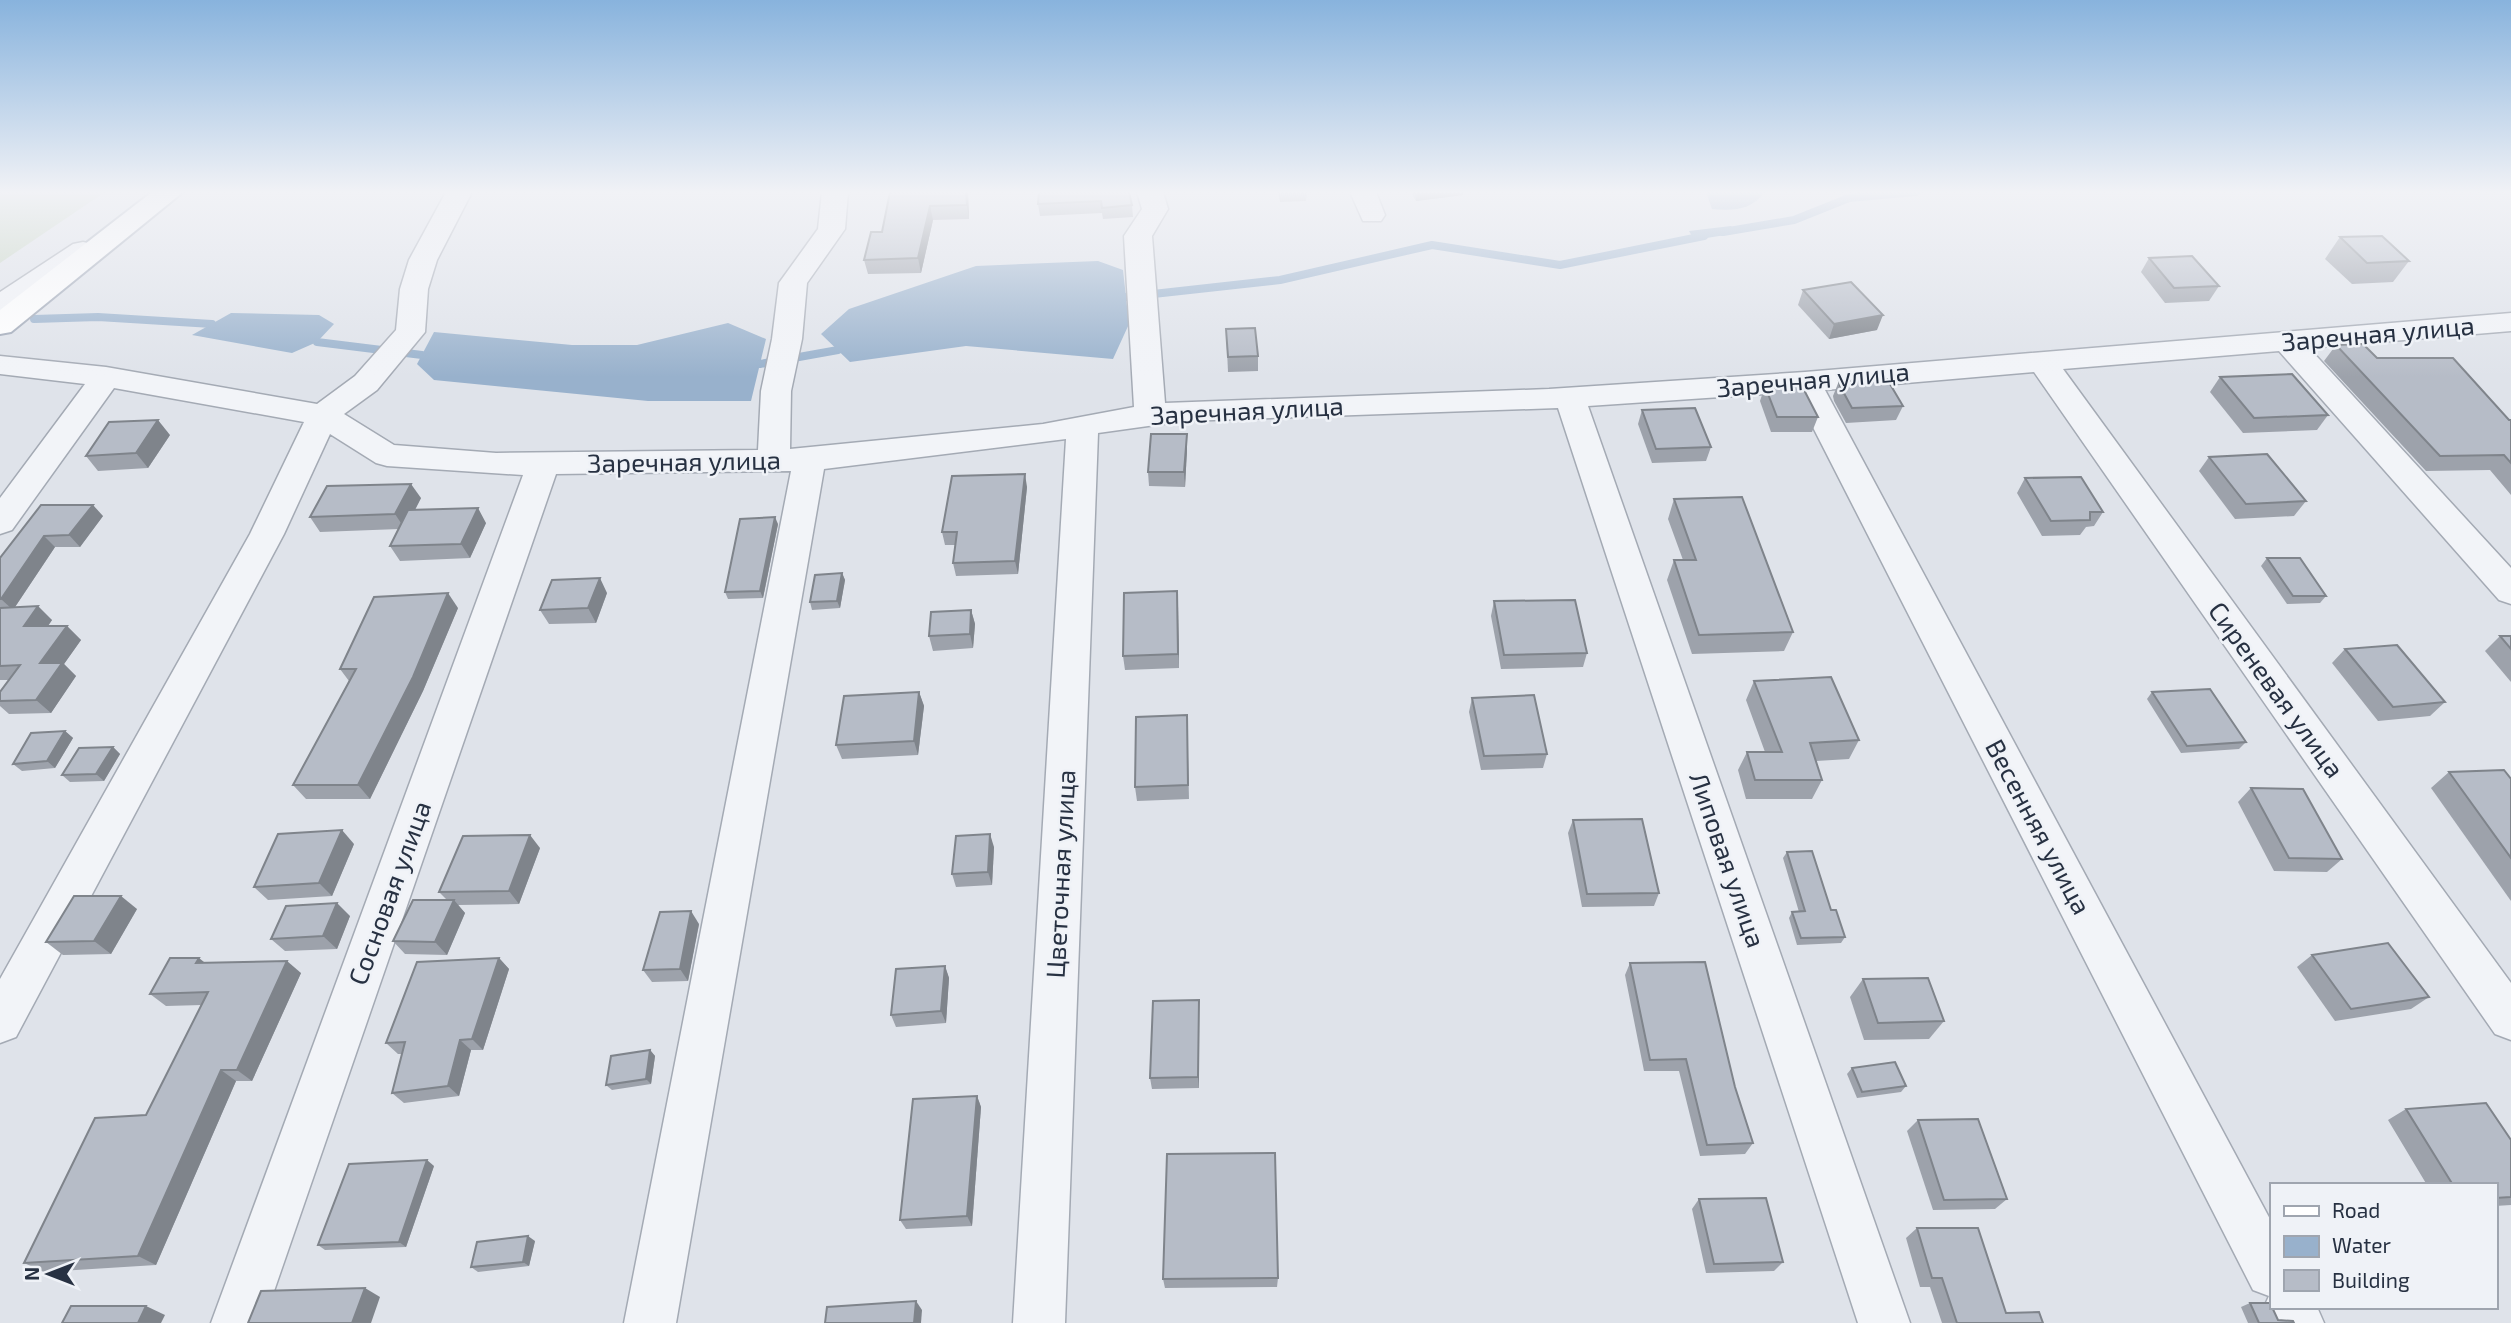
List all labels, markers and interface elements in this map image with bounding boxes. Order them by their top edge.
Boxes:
street label: Заречная улица [2280,309,2476,357]
street label: Заречная улица [1715,355,1911,403]
street label: Заречная улица [1149,389,1345,431]
street label: Заречная улица [587,443,781,479]
street label: Сиреневая улица [2202,595,2351,784]
street label: Весенняя улица [1979,734,2098,920]
street label: Липовая улица [1683,768,1773,952]
street label: Цветочная улица [1039,769,1081,979]
street label: Сосновая улица [341,796,437,989]
legend [2270,1183,2497,1309]
text: Road [2332,1197,2380,1222]
text: Water [2332,1232,2391,1257]
north arrow [14,1239,84,1309]
text: N [20,1267,43,1281]
text: Building [2332,1267,2410,1292]

